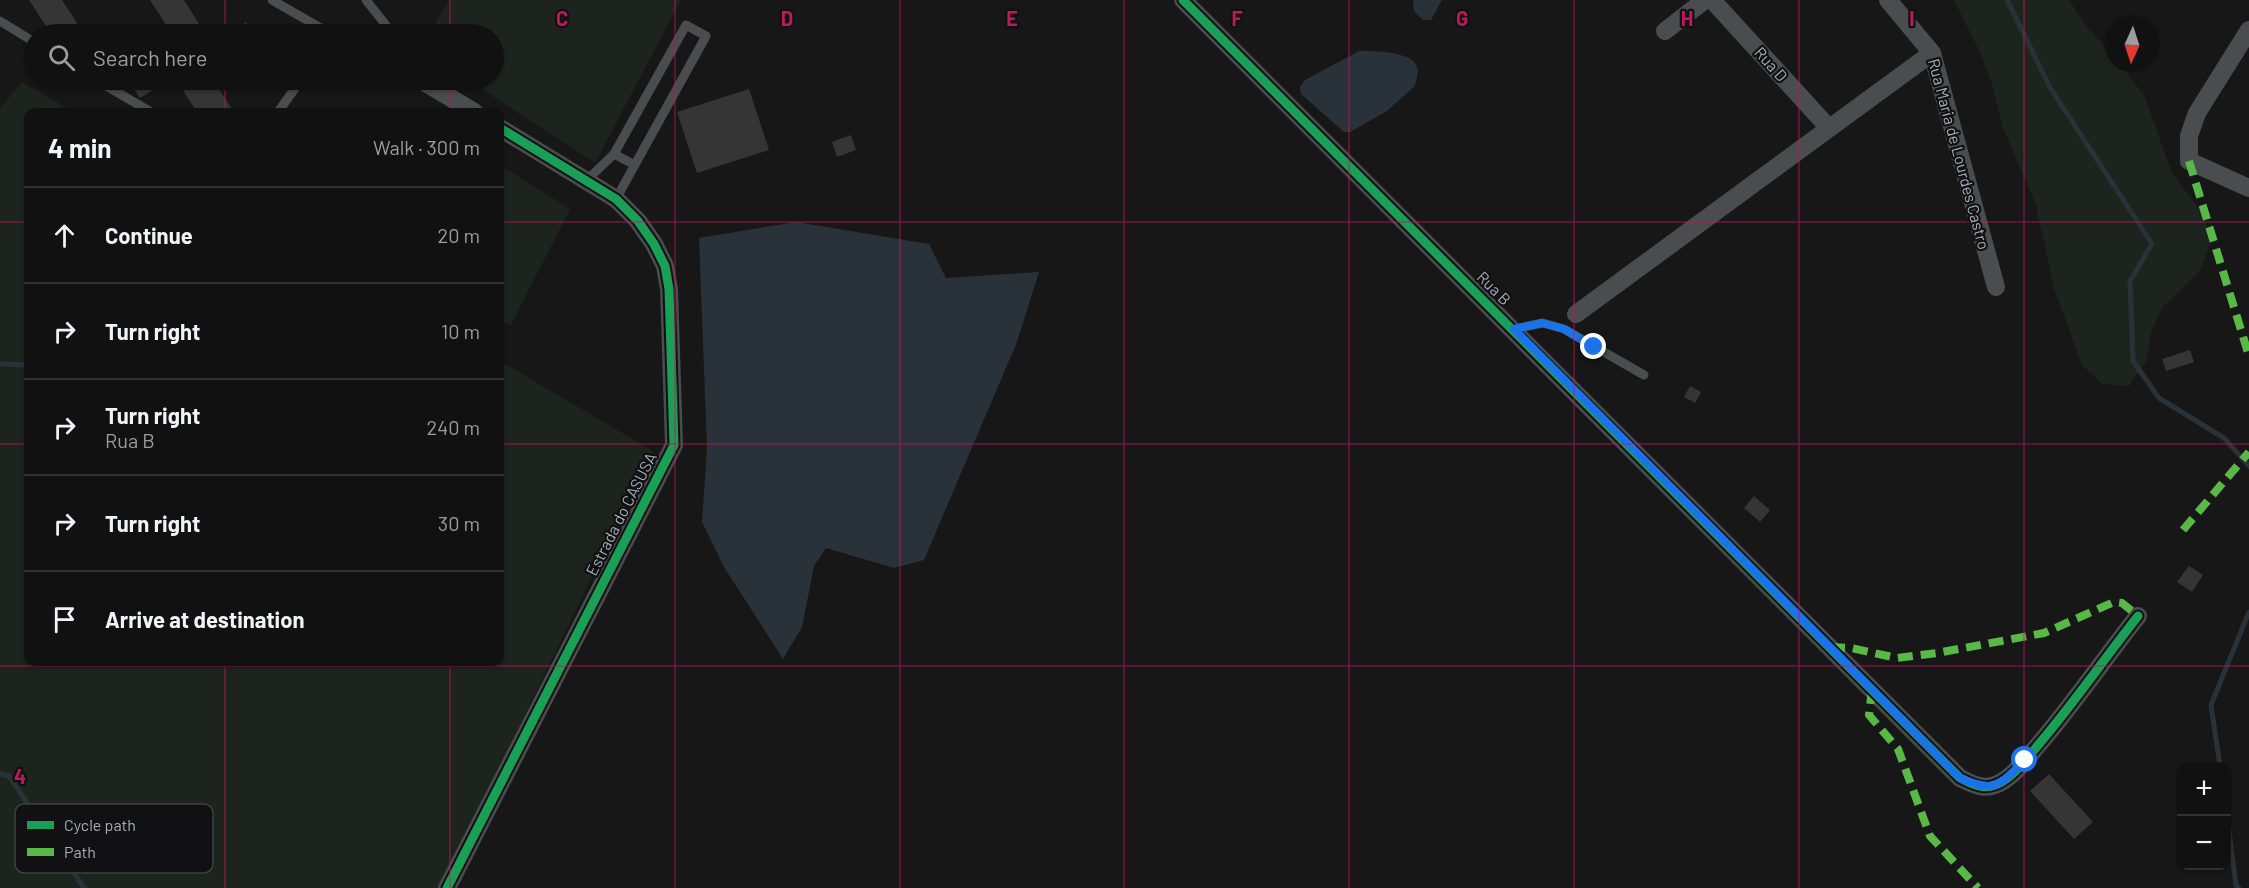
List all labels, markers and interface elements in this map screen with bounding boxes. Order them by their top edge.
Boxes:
text: C [556,6,568,30]
text: D [781,6,793,30]
text: E [1006,6,1018,30]
text: F [1231,6,1243,30]
text: G [1456,6,1468,30]
text: H [1681,6,1693,30]
text: I [1909,6,1915,30]
north arrow [2105,18,2159,72]
search box [24,24,504,90]
icon: search [45,41,78,74]
street label: Rua D [1751,43,1792,85]
text: Search here [93,44,207,70]
street label: Rua Maria de Lourdes Castro [1925,56,1994,251]
text: 4 min [48,132,112,163]
text: Walk · 300 m [373,135,480,159]
icon: ahead [48,219,81,252]
text: Continue [105,222,193,248]
text: 20 m [437,223,480,247]
street label: Rua B [1474,267,1515,308]
icon: right [48,315,81,348]
text: Turn right [105,318,200,344]
text: 10 m [441,319,480,343]
route end [1580,333,1606,359]
text: Turn right [105,402,200,428]
icon: right [48,411,81,444]
text: 240 m [426,415,480,439]
text: Rua B [105,428,155,452]
street label: Estrada do CASUSA [581,449,660,578]
icon: right [48,507,81,540]
text: Turn right [105,510,200,536]
text: 30 m [438,511,480,535]
icon: arrive [48,603,81,636]
text: Arrive at destination [105,606,304,632]
route start [2011,746,2037,772]
map controls [2177,762,2231,870]
button: + [2177,762,2231,816]
text: 4 [14,764,26,788]
legend [15,804,213,873]
text: Cycle path [64,815,136,834]
button: − [2177,816,2231,870]
text: Path [64,842,96,861]

